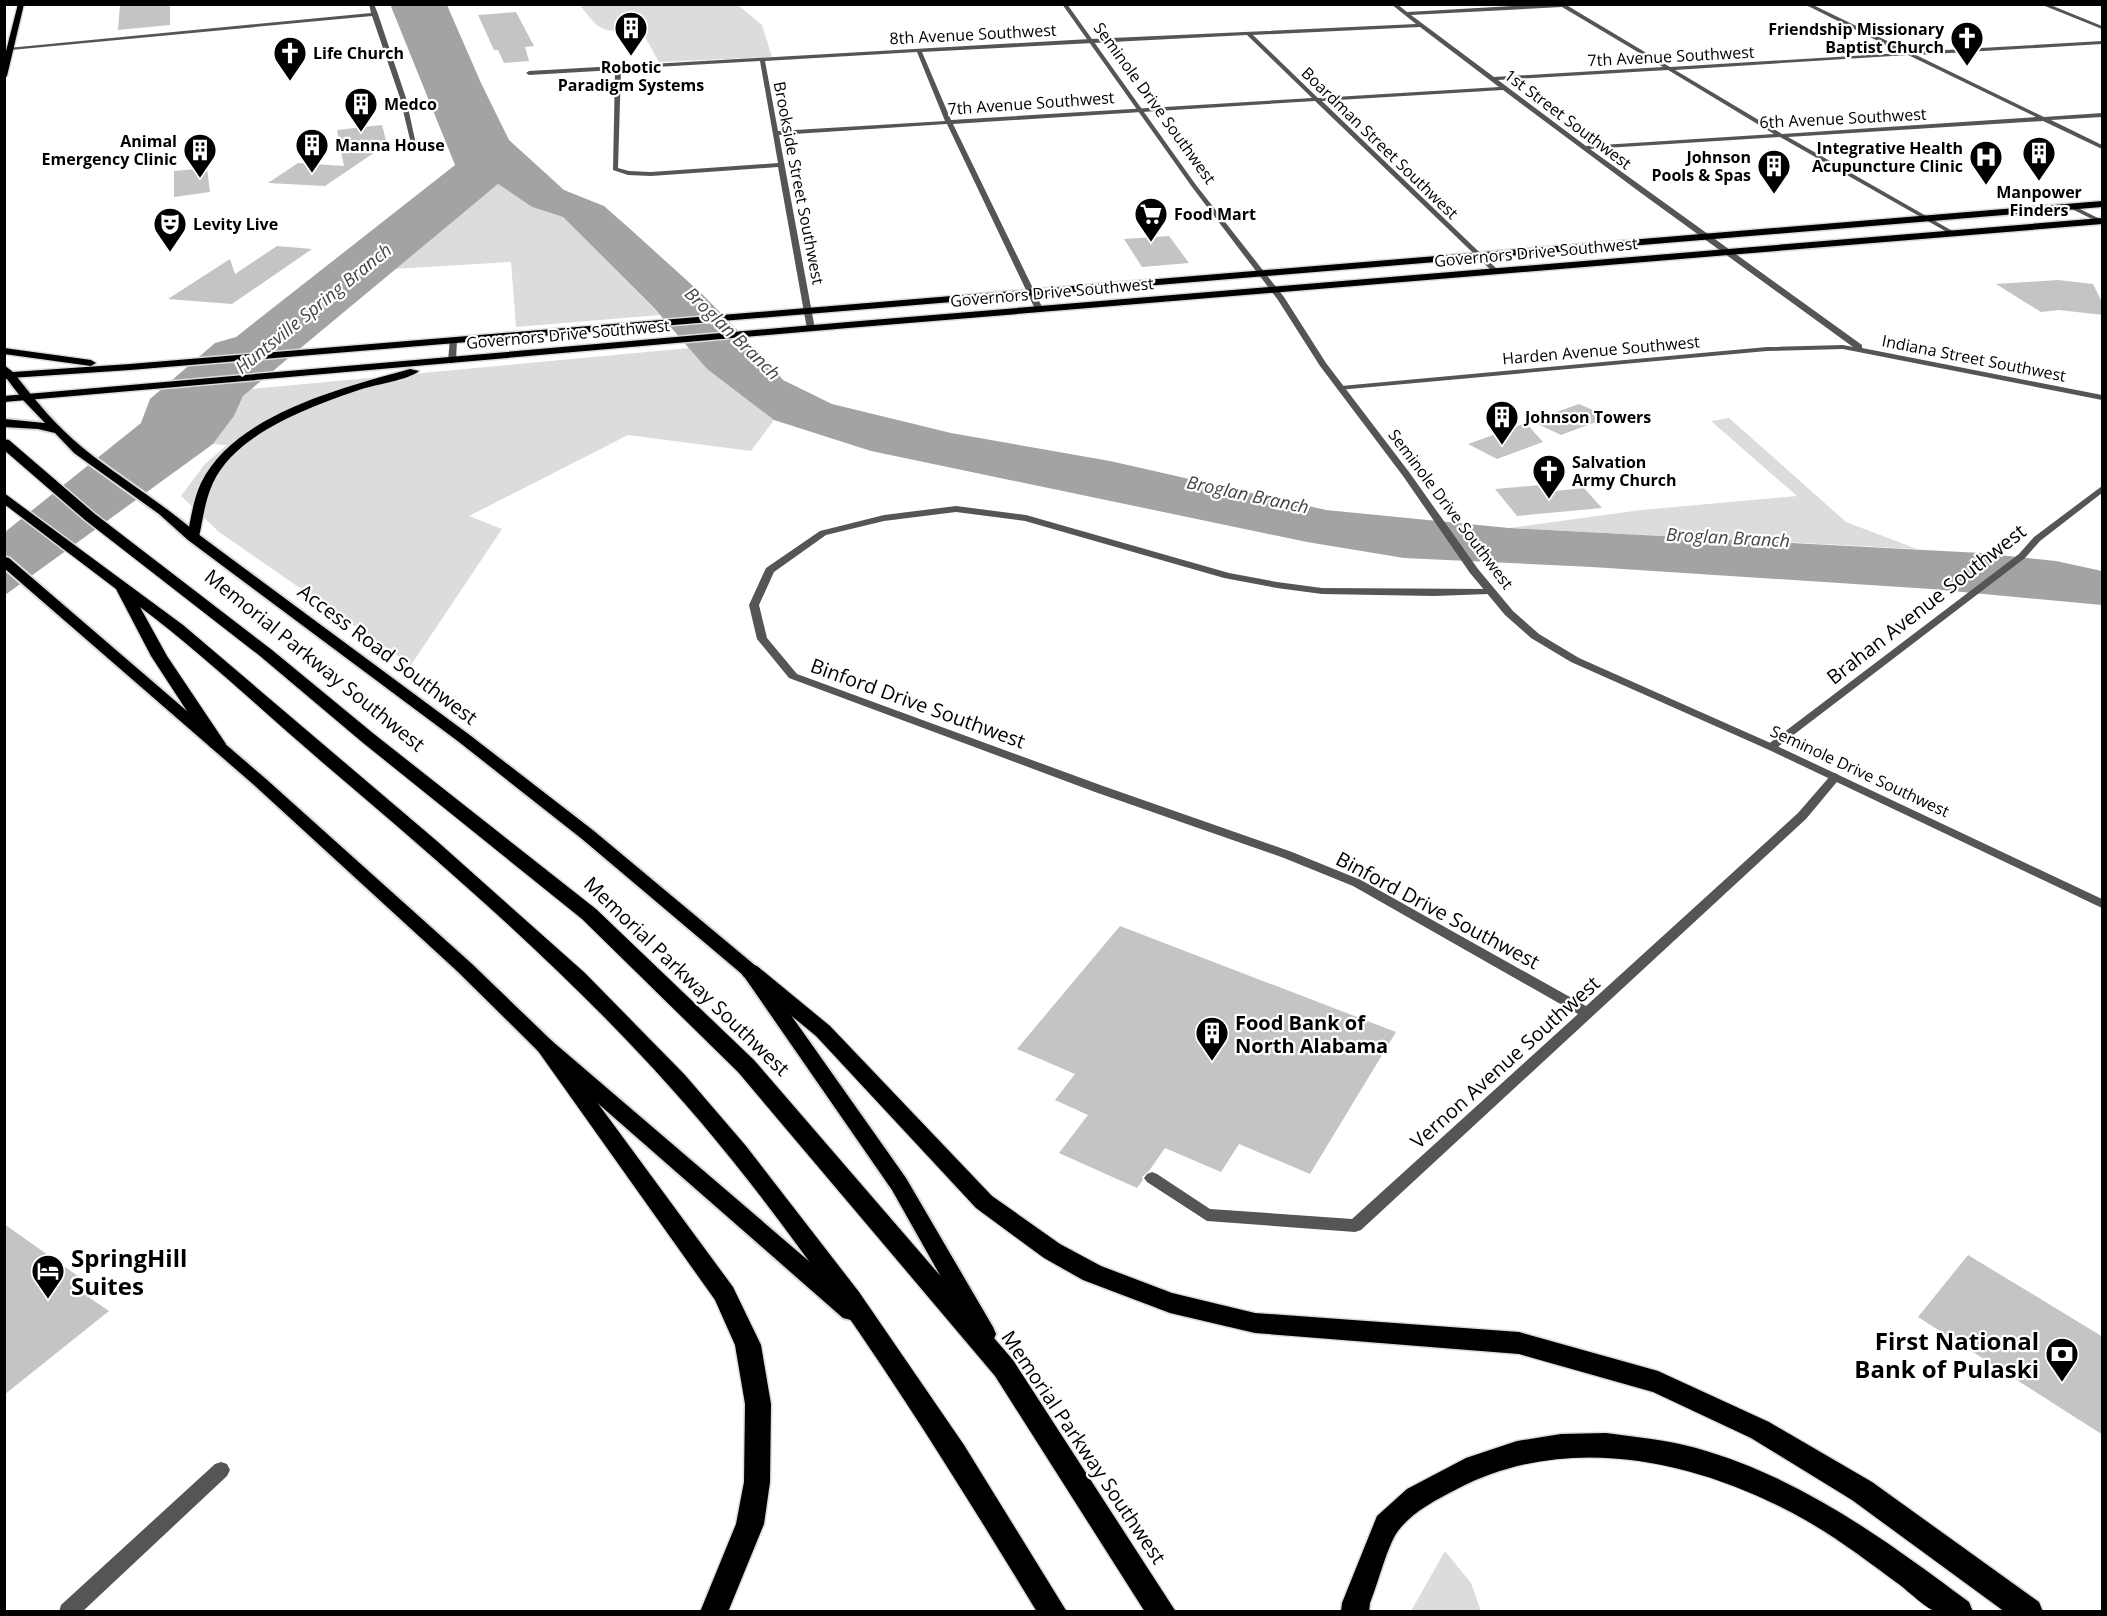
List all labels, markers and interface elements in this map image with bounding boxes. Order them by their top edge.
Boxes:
building icon: Robotic Paradigm Systems [613,10,649,57]
street label: Seminole Drive Southwest [1089,18,1221,189]
place label: Friendship Missionary Baptist Church [1768,18,1945,58]
street label: 8th Avenue Southwest [889,19,1057,49]
church icon: Friendship Missionary Baptist Church [1949,20,1985,67]
church icon: Life Church [272,35,308,82]
street label: 7th Avenue Southwest [1587,41,1755,71]
place label: Life Church [313,42,404,64]
place label: Robotic Paradigm Systems [558,56,704,96]
street label: Boardman Street Southwest [1297,62,1463,224]
street label: 1st Street Southwest [1500,64,1636,174]
street label: Brookside Street Southwest [769,80,830,287]
building icon: Medco [343,86,379,133]
street label: 7th Avenue Southwest [947,86,1115,120]
place label: Medco [384,93,437,115]
street label: 6th Avenue Southwest [1759,103,1927,133]
building icon: Manna House [294,127,330,174]
place label: Animal Emergency Clinic [42,130,177,170]
building icon: Animal Emergency Clinic [182,132,218,179]
place label: Manna House [335,134,445,156]
building icon: Manpower Finders [2021,135,2057,182]
place label: Integrative Health Acupuncture Clinic [1812,137,1963,177]
hospital icon: Integrative Health Acupuncture Clinic [1968,139,2004,186]
place label: Johnson Pools & Spas [1651,146,1751,186]
building icon: Johnson Pools & Spas [1756,148,1792,195]
place label: Manpower Finders [1996,181,2082,221]
supermarket icon: Food Mart [1133,196,1169,243]
place label: Food Mart [1174,203,1256,225]
theatre icon: Levity Live [152,206,188,253]
place label: Levity Live [193,213,278,235]
street label: Governors Drive Southwest [1433,232,1639,272]
water label: Huntsville Spring Branch [230,237,396,379]
street label: Governors Drive Southwest [949,272,1155,312]
water label: Broglan Branch [680,281,786,385]
street label: Governors Drive Southwest [465,314,671,354]
street label: Indiana Street Southwest [1880,329,2068,387]
street label: Harden Avenue Southwest [1501,330,1701,370]
building icon: Johnson Towers [1484,399,1520,446]
place label: Johnson Towers [1523,406,1651,428]
street label: Seminole Drive Southwest [1384,425,1519,594]
place label: Salvation Army Church [1572,451,1677,491]
church icon: Salvation Army Church [1531,453,1567,500]
water label: Broglan Branch [1185,469,1311,519]
street label: Brahan Avenue Southwest [1821,518,2031,690]
water label: Broglan Branch [1665,522,1791,552]
street label: Memorial Parkway Southwest [199,563,431,757]
street label: Access Road Southwest [293,578,483,730]
street label: Binford Drive Southwest [807,652,1029,754]
street label: Seminole Drive Southwest [1767,720,1953,822]
street label: Binford Drive Southwest [1332,845,1544,975]
street label: Memorial Parkway Southwest [578,870,796,1082]
street label: Vernon Avenue Southwest [1405,970,1605,1154]
place label: Food Bank of North Alabama [1235,1009,1388,1059]
building icon: Food Bank of North Alabama [1194,1015,1230,1062]
place label: SpringHill Suites [71,1241,187,1302]
hotel icon: SpringHill Suites [30,1253,66,1300]
place label: First National Bank of Pulaski [1854,1324,2039,1385]
street label: Memorial Parkway Southwest [996,1325,1172,1569]
bank icon: First National Bank of Pulaski [2044,1336,2080,1383]

